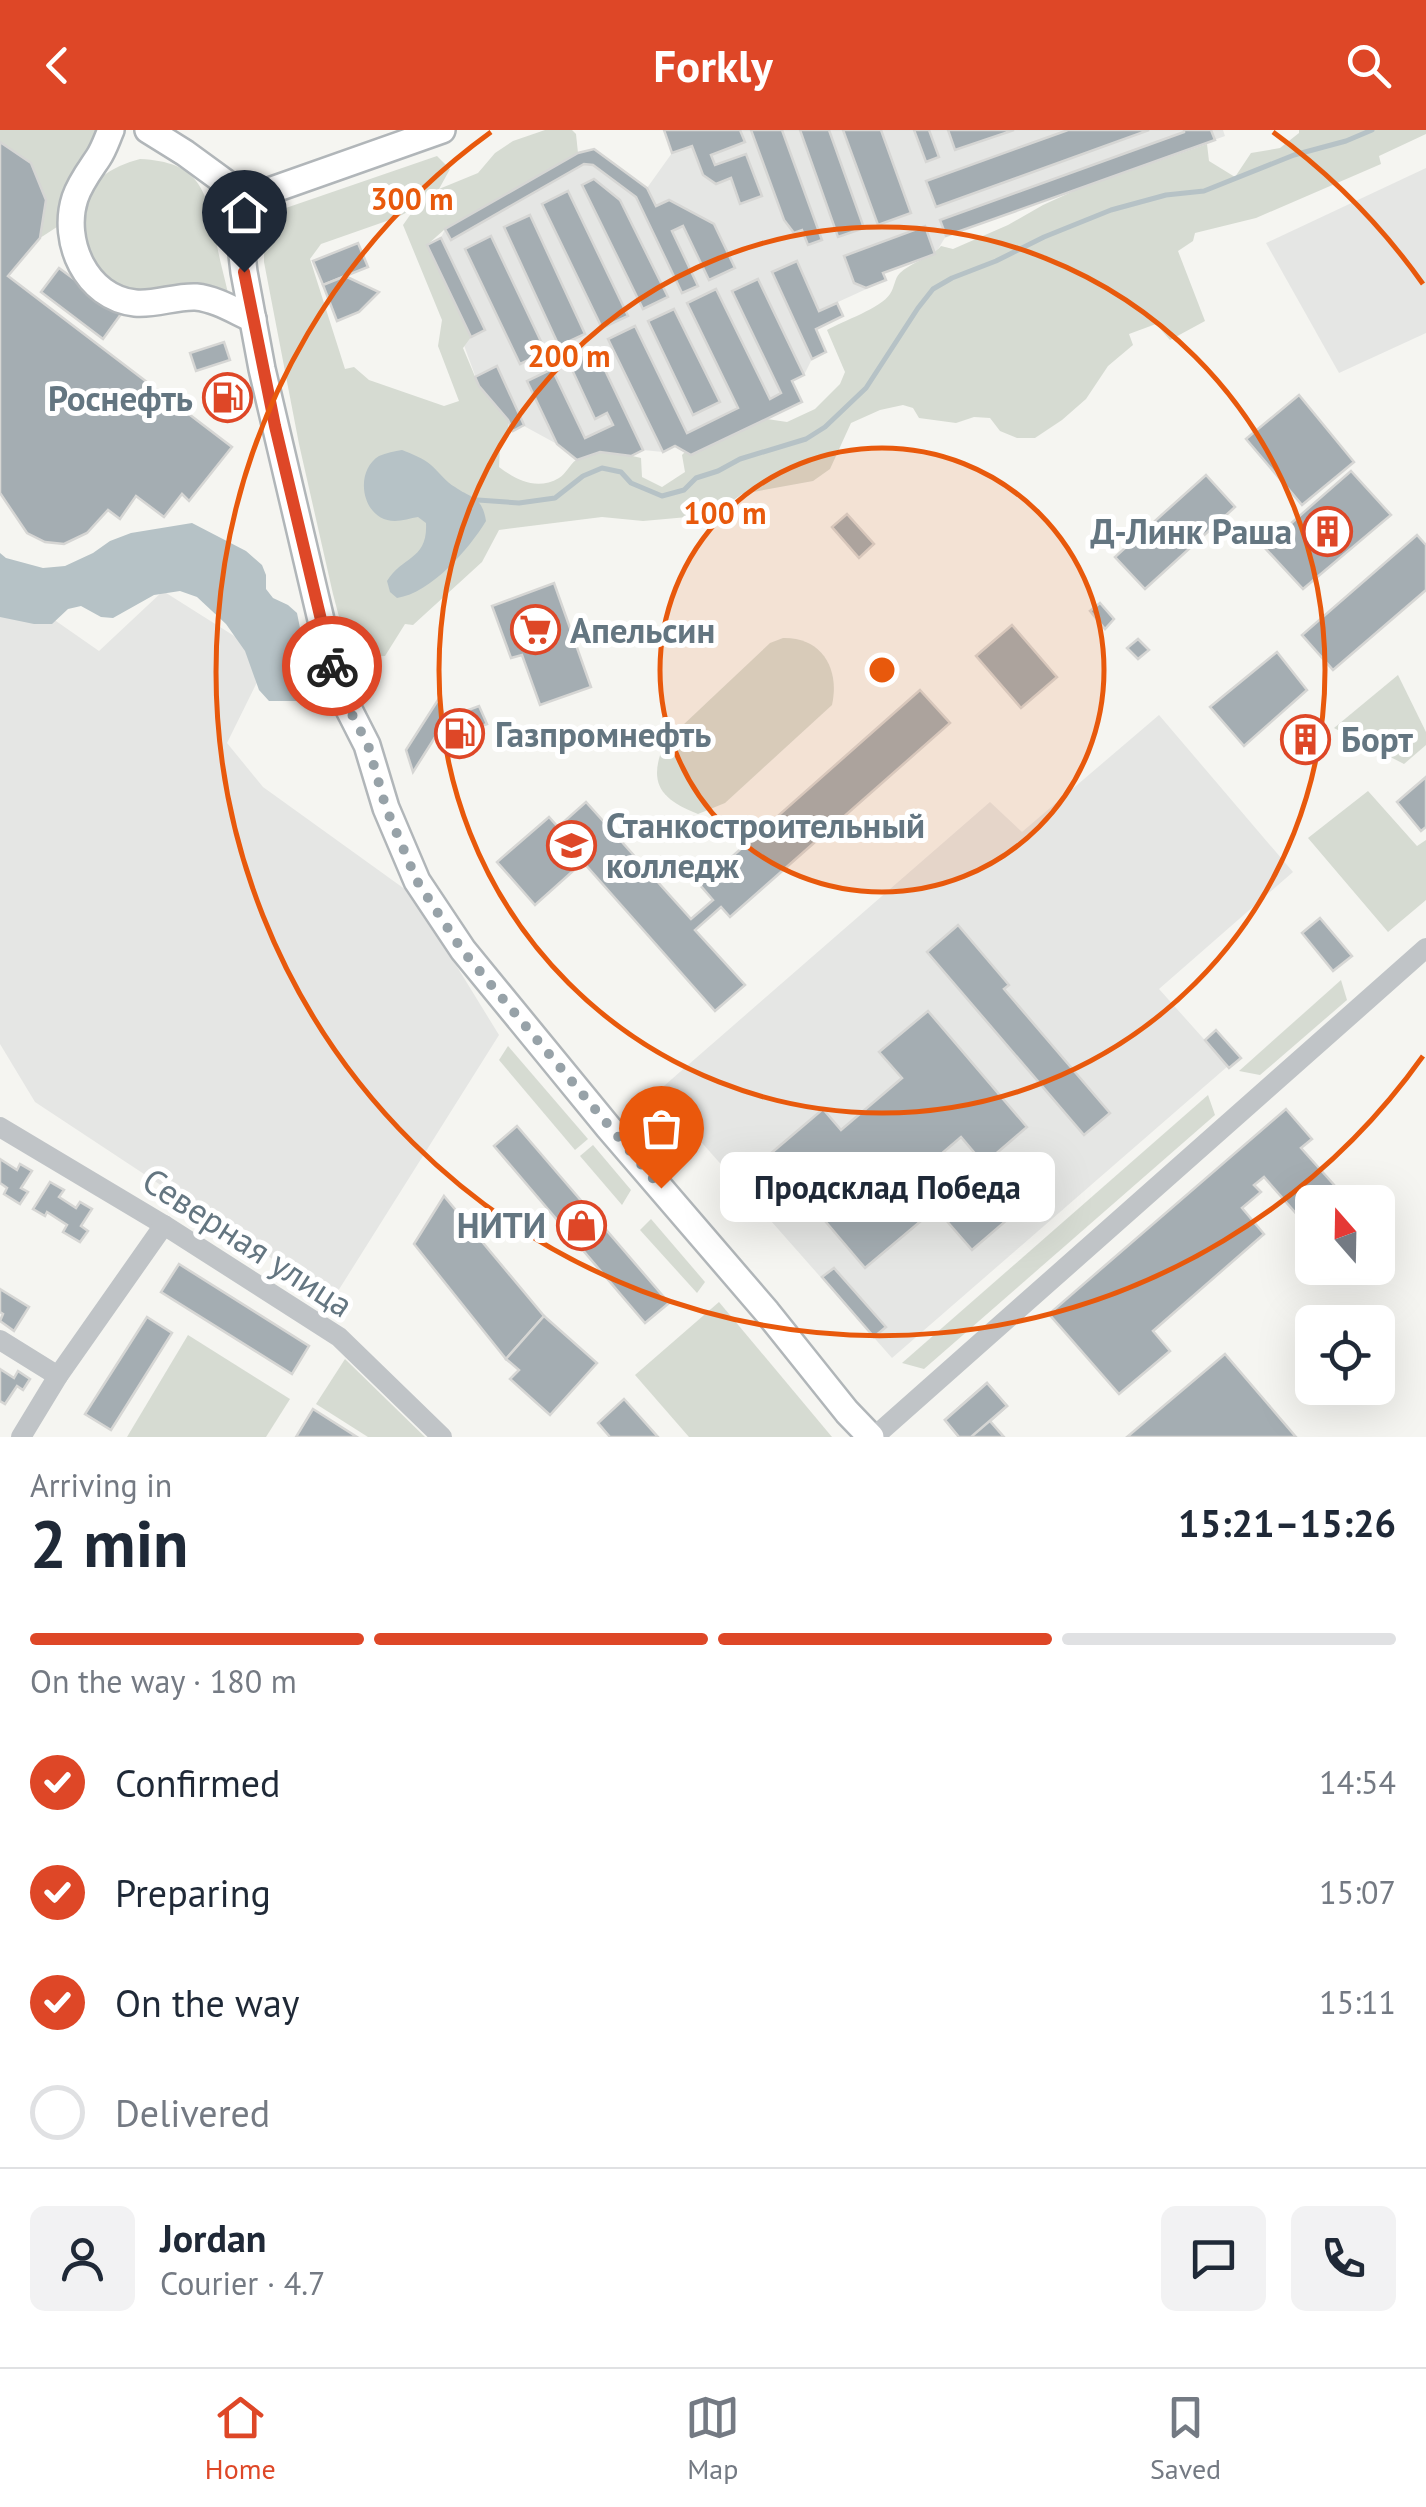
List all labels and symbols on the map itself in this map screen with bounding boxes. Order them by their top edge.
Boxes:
pin [202,170,287,273]
text: 300 m [371,179,453,218]
text: 200 m [528,336,610,375]
fuel station icon: Роснефть [202,372,254,424]
place label: Роснефть [48,375,193,421]
text: 100 m [684,493,766,532]
building icon: Д-Линк Раша [1301,505,1353,557]
place label: Д-Линк Раша [1091,508,1292,554]
supermarket icon: Апельсин [509,604,561,656]
place label: Апельсин [570,607,715,653]
courier [282,616,382,716]
centre of rings [864,652,900,688]
fuel station icon: Газпромнефть [434,708,486,760]
place label: Газпромнефть [495,711,711,757]
building icon: Борт [1280,713,1332,765]
place label: Борт [1341,716,1413,762]
place label: Станкостроительный колледж [606,802,925,888]
school or university icon: Станкостроительный колледж [545,819,597,871]
pin [619,1086,704,1189]
callout: Продсклад Победа [721,1153,1056,1223]
street label: Северная улица [134,1157,362,1327]
north arrow [1295,1185,1395,1285]
shop icon: НИТИ [555,1199,607,1251]
place label: НИТИ [457,1202,546,1248]

